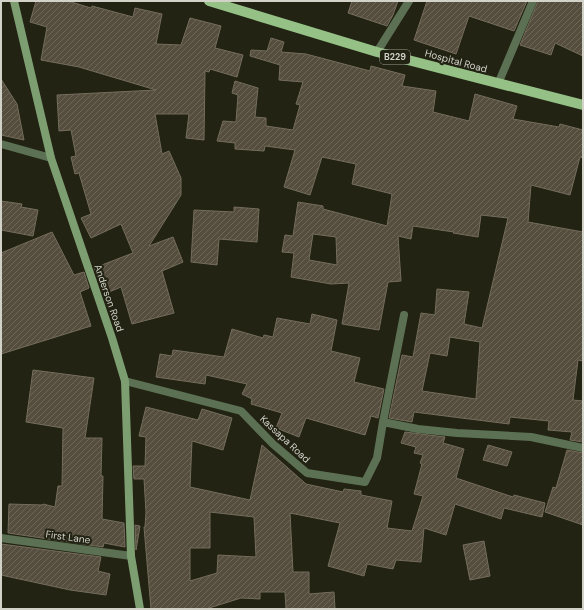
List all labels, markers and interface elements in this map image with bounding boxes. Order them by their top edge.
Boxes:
street label: Hospital Road [423,46,489,76]
road number: B229 [380,50,410,64]
street label: Anderson Road [91,262,127,334]
street label: Kassapa Road [257,412,313,466]
street label: First Lane [45,527,91,547]

